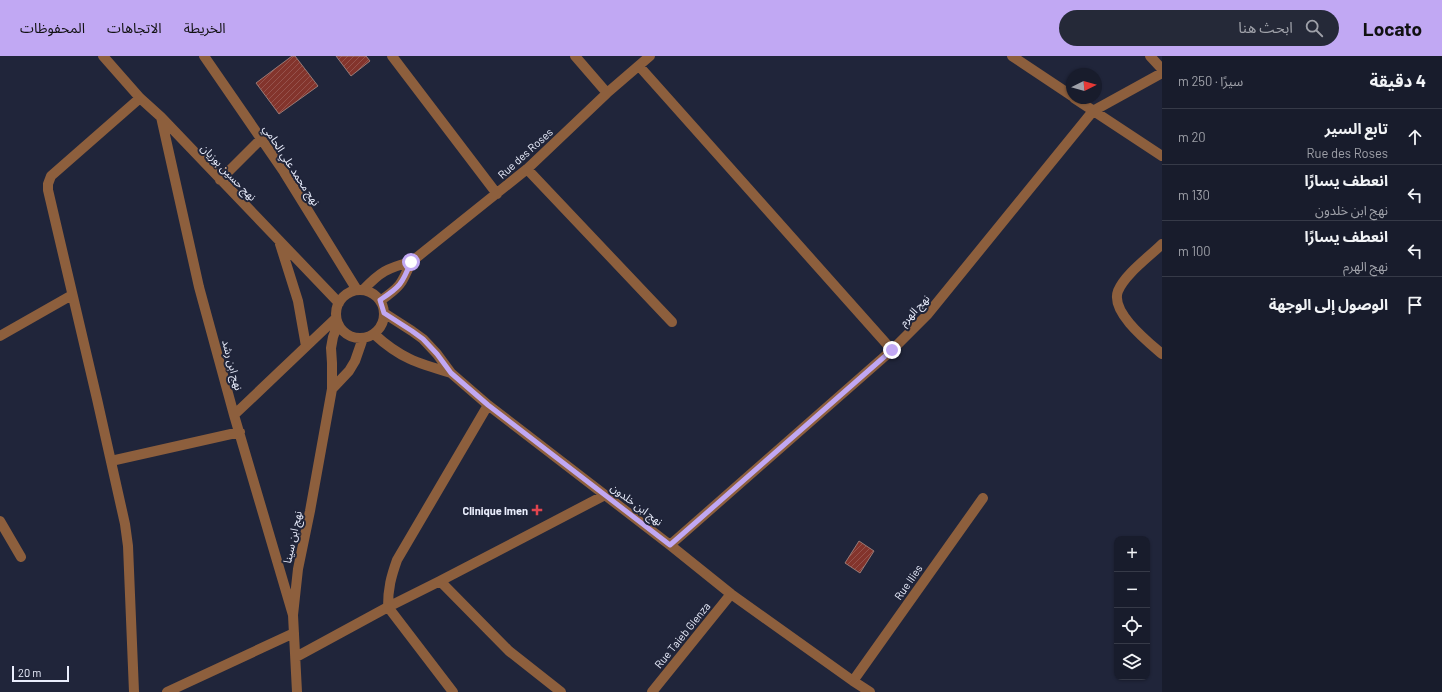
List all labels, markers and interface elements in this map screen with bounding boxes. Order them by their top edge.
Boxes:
search box [1059,10,1339,46]
icon: search [1303,17,1325,39]
text: Locato [1363,17,1422,40]
text: ابحث هنا [1238,18,1293,36]
text: المحفوظات [20,19,85,36]
text: الاتجاهات [107,19,162,36]
text: الخريطة [184,19,226,36]
north arrow [1066,68,1102,104]
text: 4 دقيقة [1370,70,1426,90]
text: سيرًا · 250 m [1178,73,1243,89]
text: تابع السير [1325,119,1388,137]
street label: نهج محمد علي الحامي [258,122,323,210]
street label: Rue des Roses [495,125,555,181]
icon: ahead [1404,126,1426,148]
text: 20 m [1178,129,1206,145]
street label: نهج حسين بوزيان [197,141,259,205]
text: Rue des Roses [1306,145,1388,161]
text: انعطف يسارًا [1304,171,1388,189]
icon: left [1404,184,1426,206]
text: 130 m [1178,187,1210,203]
text: نهج ابن خلدون [1315,202,1388,218]
text: انعطف يسارًا [1304,227,1388,245]
icon: left [1404,240,1426,262]
text: 100 m [1178,243,1211,259]
route start [402,253,420,271]
text: نهج الهرم [1343,258,1388,274]
street label: نهج الهرم [896,292,933,330]
icon: arrive [1404,294,1426,316]
text: الوصول إلى الوجهة [1269,295,1388,313]
street label: نهج ابن رشد [218,338,246,392]
route end [883,341,901,359]
street label: نهج ابن خلدون [607,480,666,529]
place label: Clinique Imen [462,504,528,517]
marker: Clinique Imen [531,504,543,516]
street label: نهج ابن سينا [280,510,306,565]
map controls [1114,536,1150,680]
button: + [1114,536,1150,572]
street label: Rue Ilies [891,562,925,602]
button: − [1114,572,1150,608]
street label: Rue Taieb Glenza [652,599,712,671]
button: locate [1114,608,1150,644]
button: layers [1114,644,1150,680]
scale bar [12,664,69,683]
text: 20 m [18,666,41,679]

